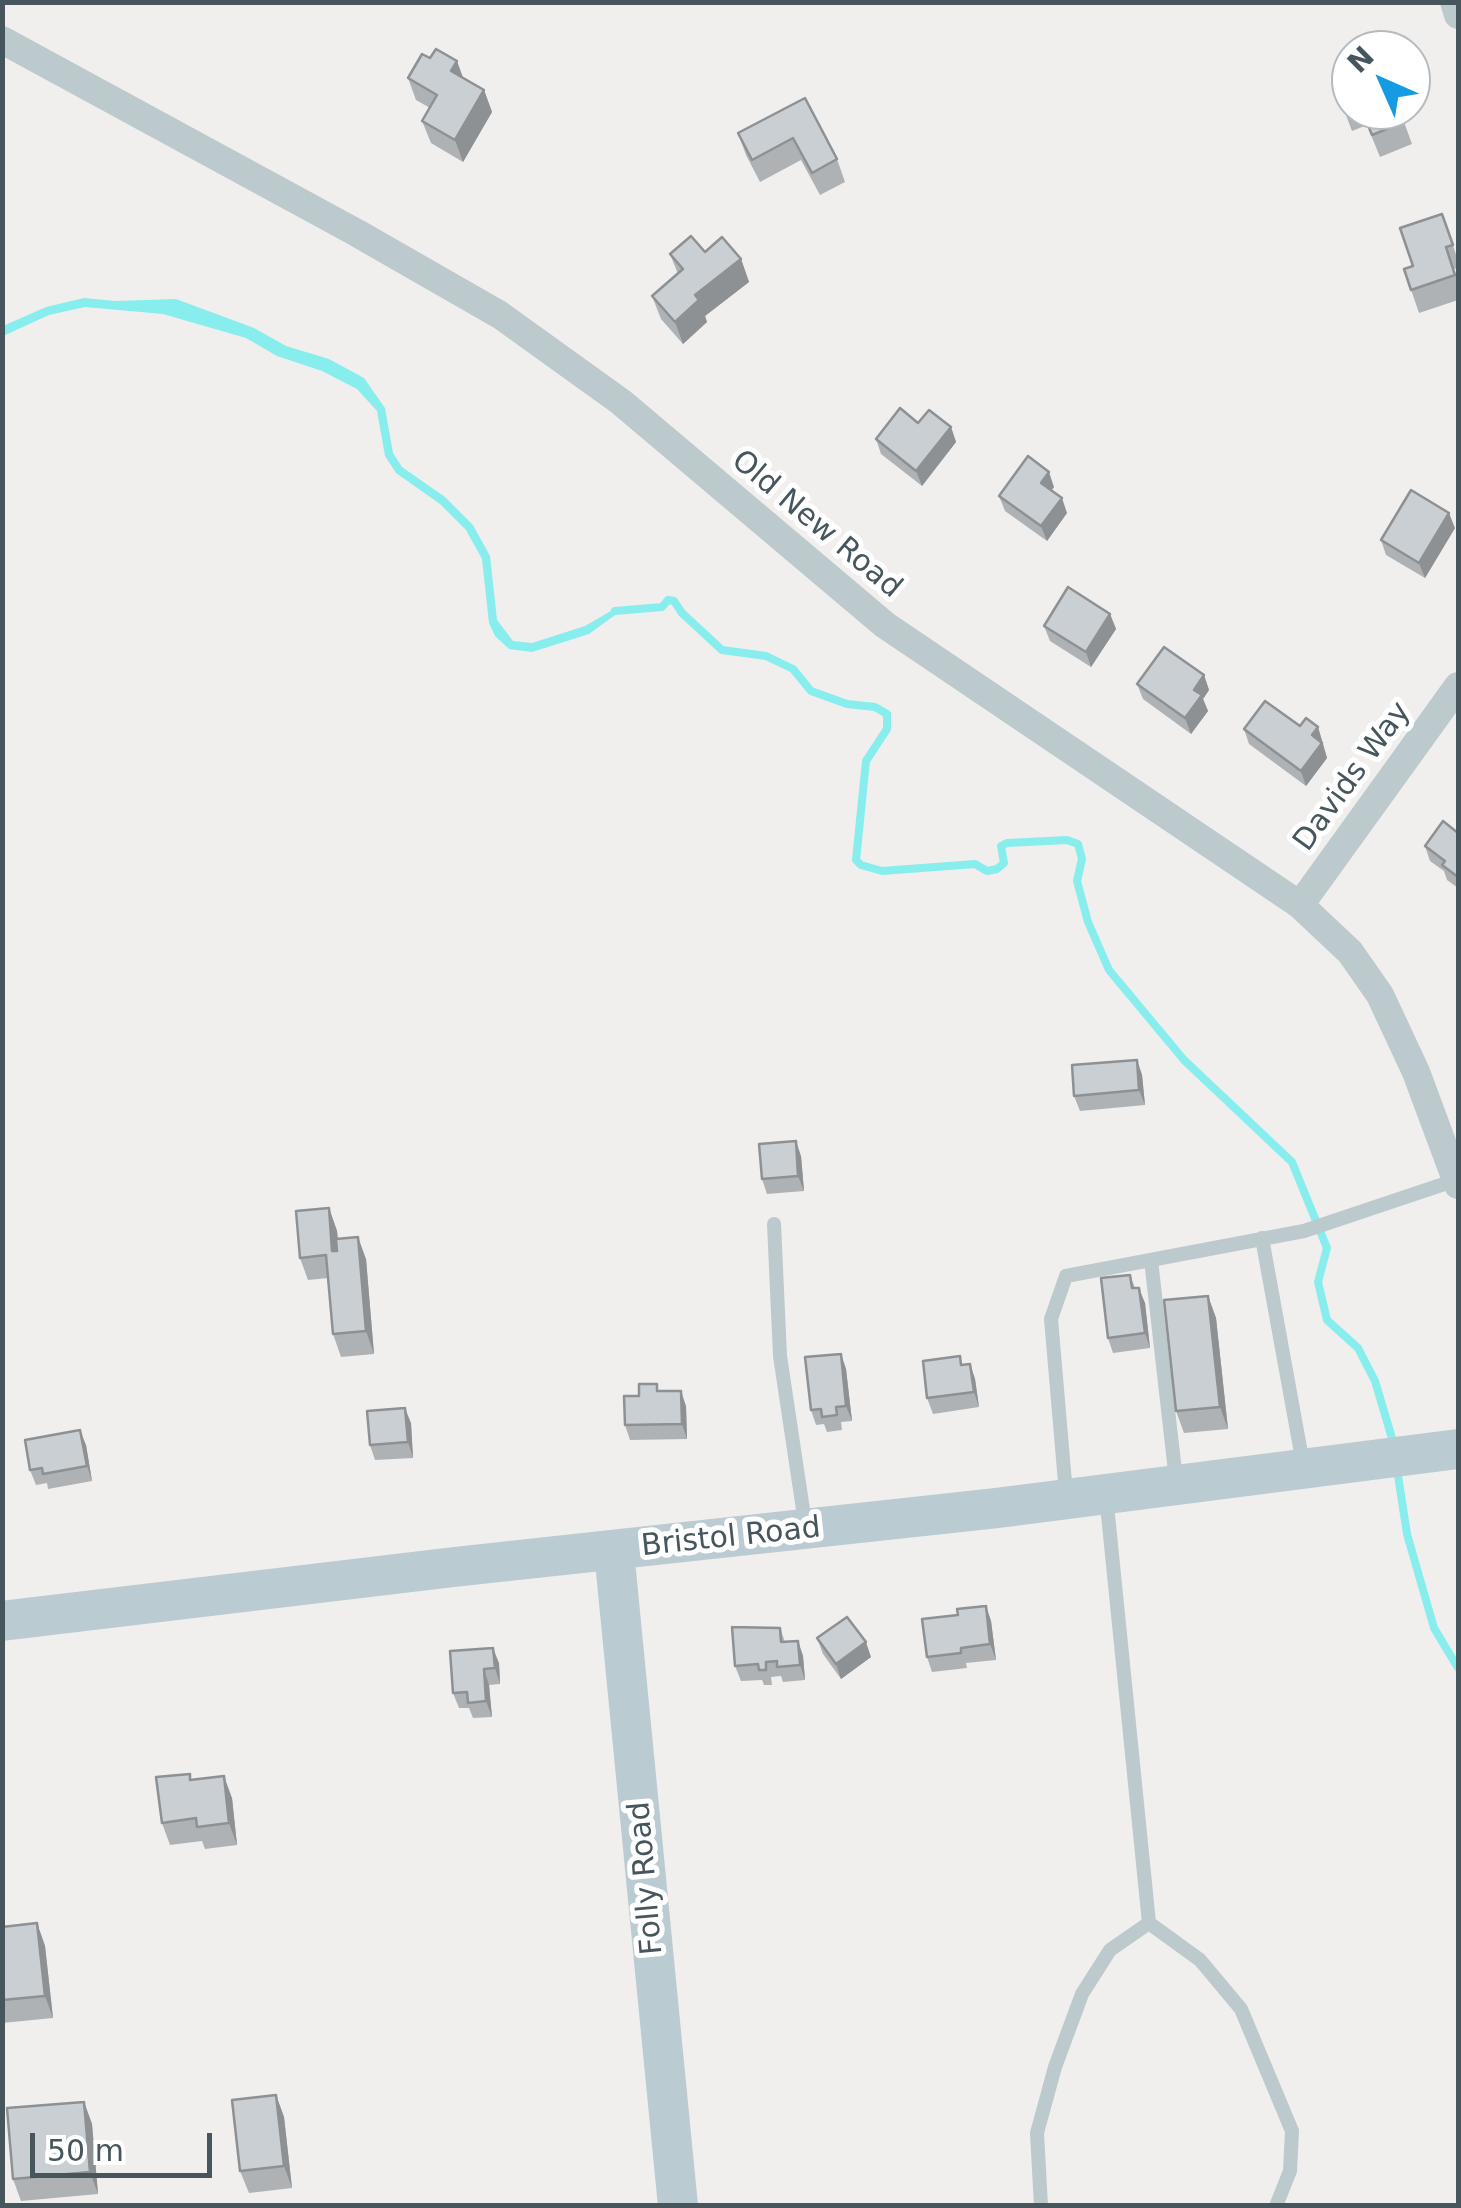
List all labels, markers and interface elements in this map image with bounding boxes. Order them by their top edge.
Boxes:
north arrow [1331,30,1431,130]
text: N [1341,40,1381,80]
street label: Old New Road [724,443,908,607]
street label: Davids Way [1287,695,1419,859]
street label: Bristol Road [640,1511,822,1565]
street label: Folly Road [622,1800,672,1956]
scale bar [35,2113,218,2175]
text: 50 m [47,2133,124,2168]

